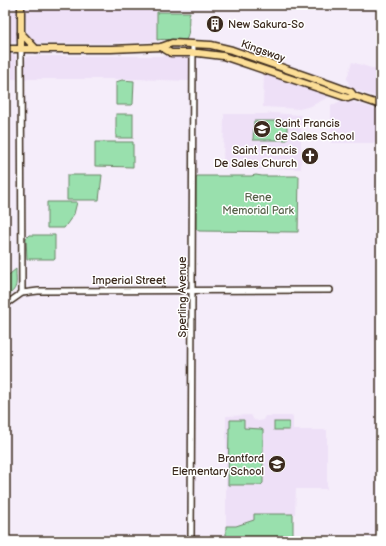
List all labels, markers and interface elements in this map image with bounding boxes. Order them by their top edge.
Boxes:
building icon: New Sakura-So [205,14,225,34]
place label: New Sakura-So [228,18,304,31]
street label: Kingsway [239,37,287,65]
place label: Saint Francis de Sales School [275,117,354,143]
school or university icon: Saint Francis de Sales School [252,119,272,139]
place label: Saint Francis De Sales Church [214,144,298,170]
church icon: Saint Francis De Sales Church [300,146,320,166]
park label: Rene Memorial Park [222,191,294,217]
street label: Sperling Avenue [176,256,189,338]
street label: Imperial Street [92,274,166,287]
place label: Brantford Elementary School [172,452,264,478]
school or university icon: Brantford Elementary School [267,454,287,474]

